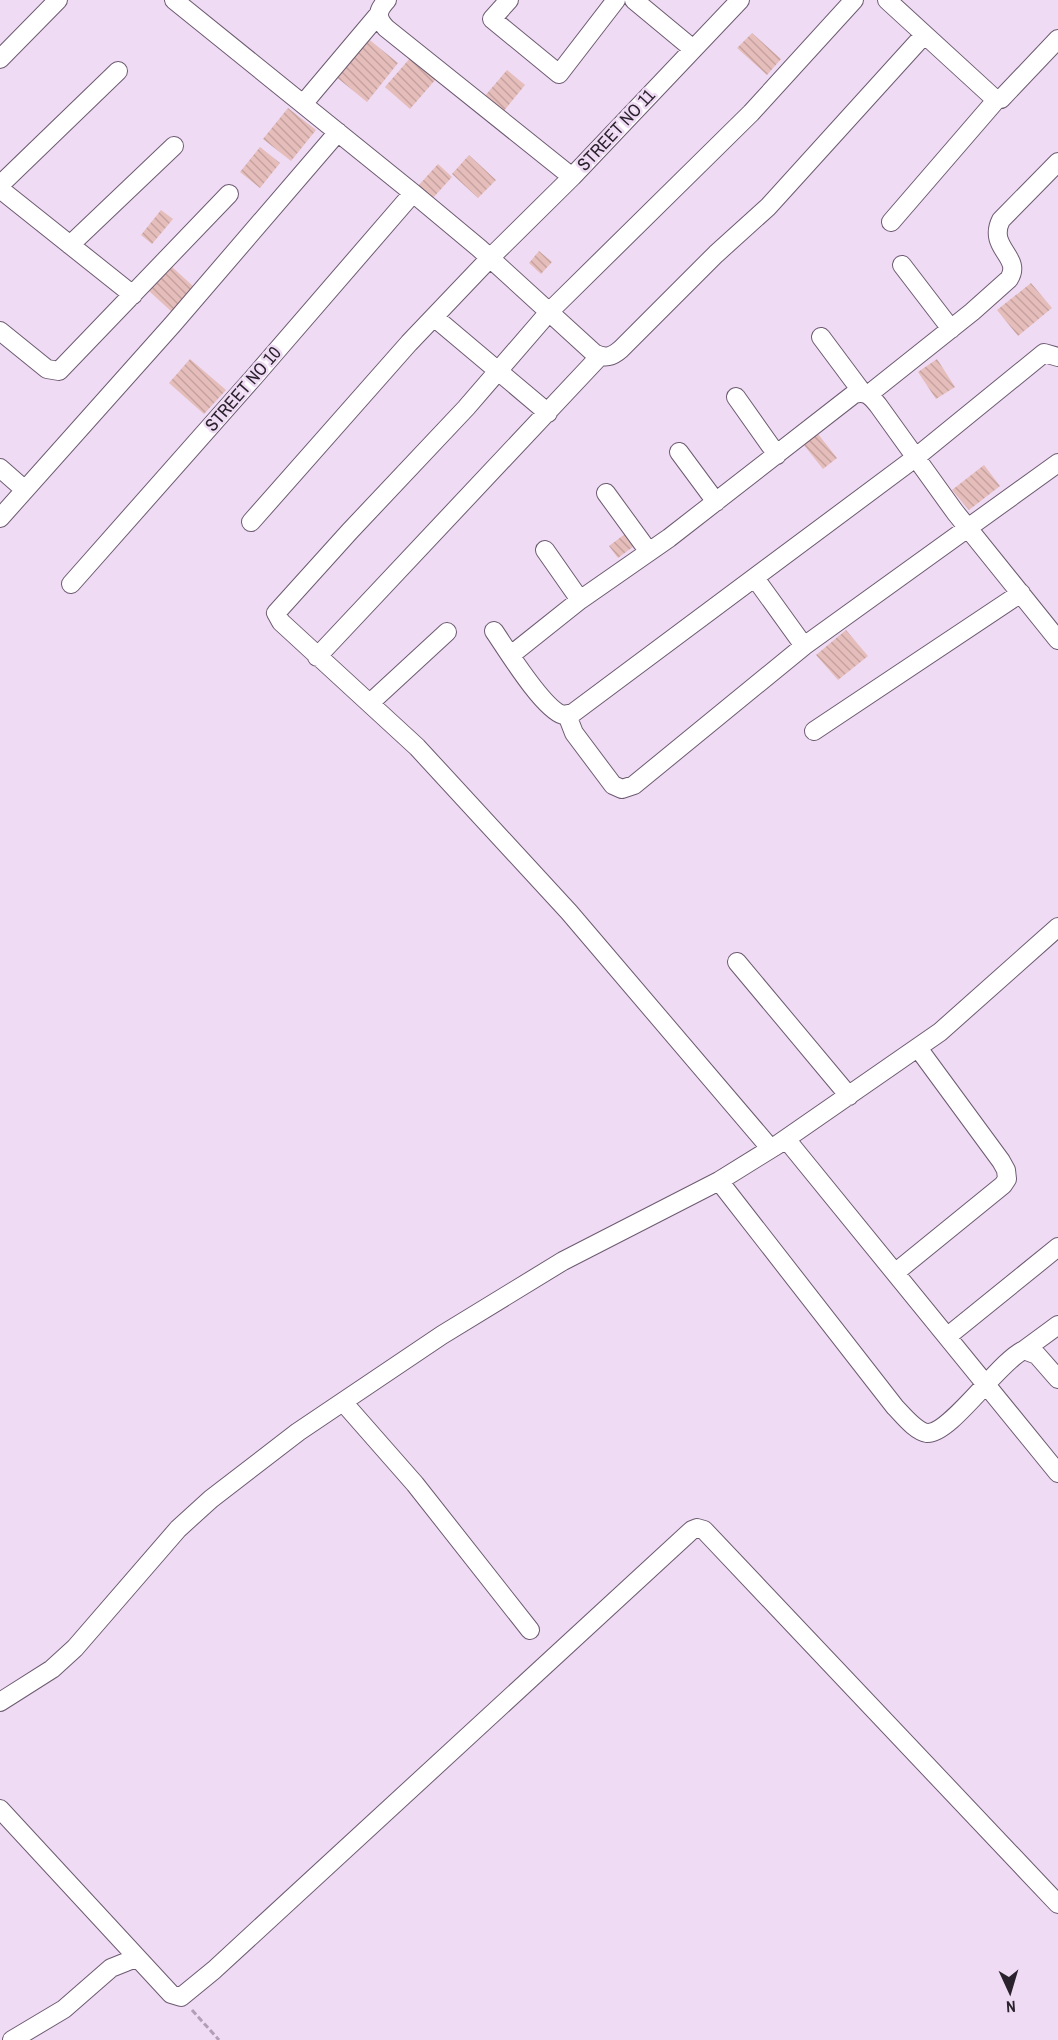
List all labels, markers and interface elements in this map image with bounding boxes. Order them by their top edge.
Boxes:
street label: STREET NO 11 [571,83,661,176]
street label: STREET NO 10 [199,341,286,436]
north arrow [980,1962,1040,2022]
text: N [1006,1996,1017,2018]

